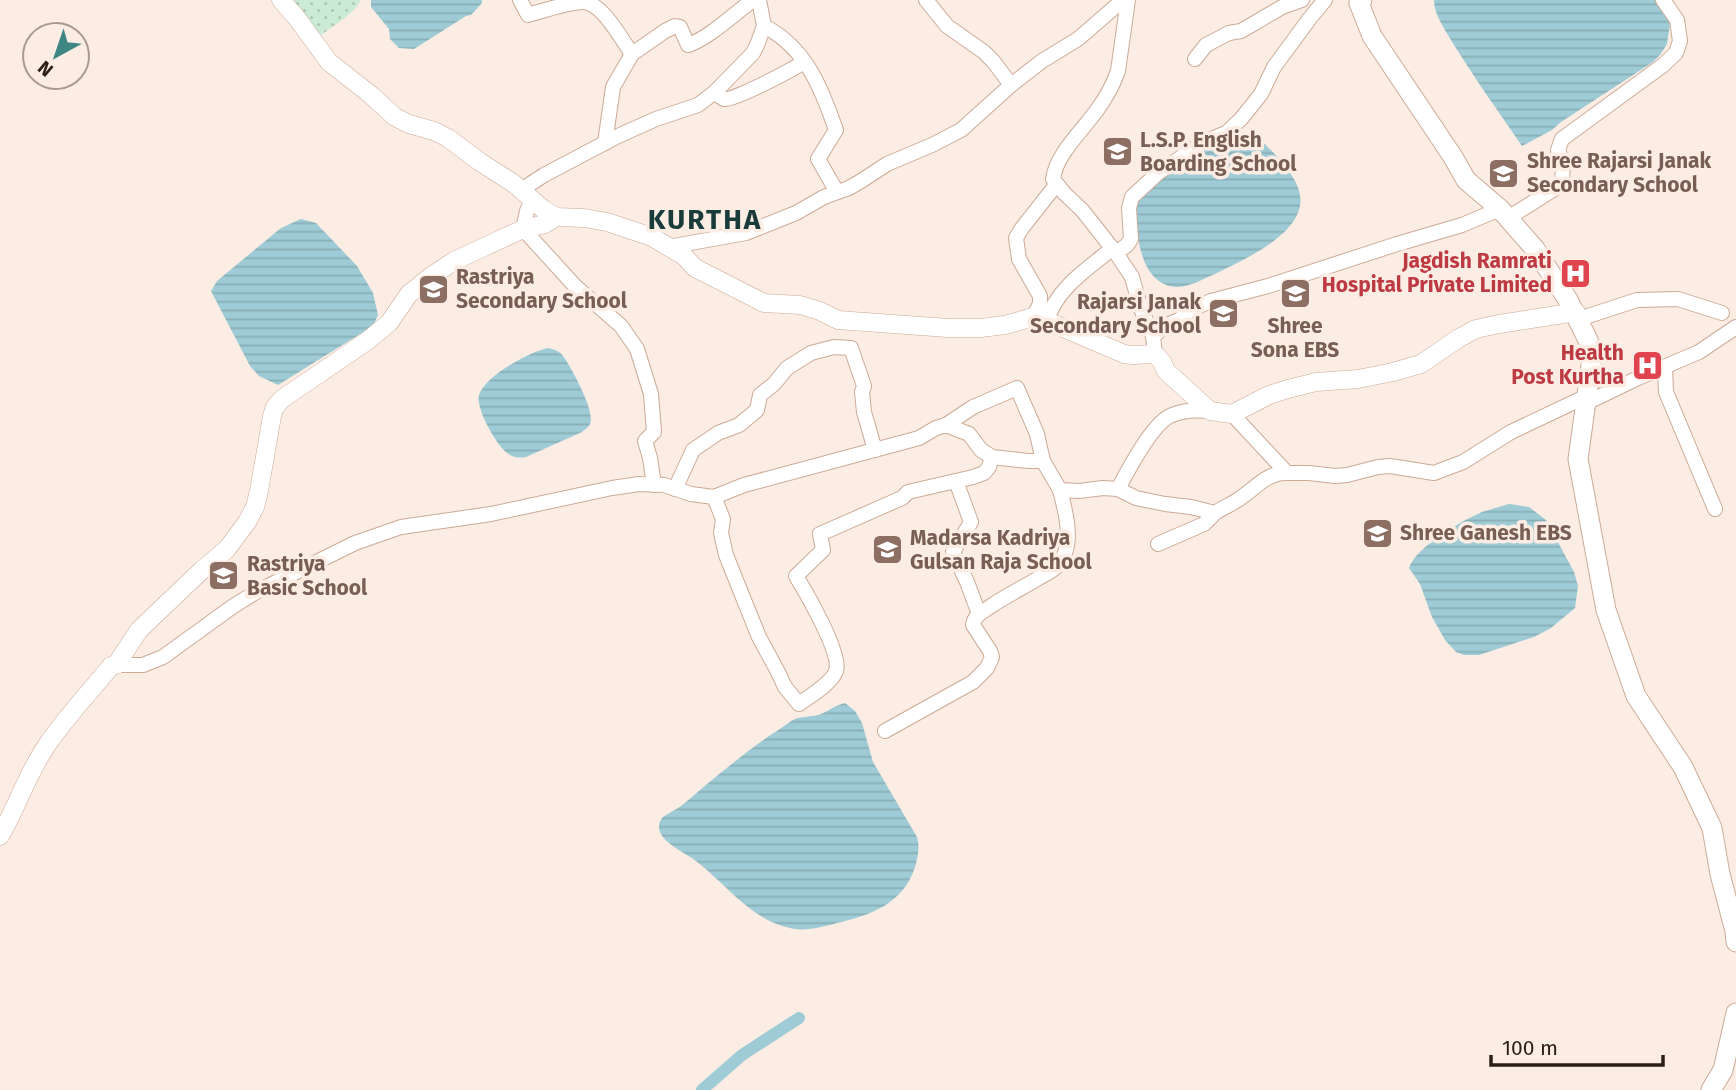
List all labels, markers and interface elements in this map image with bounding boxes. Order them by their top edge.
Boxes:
north arrow [21,21,91,91]
text: N [33,56,58,82]
place label: L.S.P. English Boarding School [1140,127,1297,177]
school or university icon: L.S.P. English Boarding School [1100,135,1134,169]
place label: Shree Rajarsi Janak Secondary School [1527,148,1712,198]
school or university icon: Shree Rajarsi Janak Secondary School [1487,156,1521,190]
district label: KURTHA [648,203,762,236]
place label: Jagdish Ramrati Hospital Private Limited [1322,248,1552,298]
hospital icon: Jagdish Ramrati Hospital Private Limited [1558,256,1592,290]
place label: Rastriya Secondary School [456,264,628,314]
school or university icon: Rastriya Secondary School [416,272,450,306]
school or university icon: Shree Sona EBS [1278,277,1312,311]
place label: Rajarsi Janak Secondary School [1030,289,1202,339]
school or university icon: Rajarsi Janak Secondary School [1207,297,1241,331]
place label: Shree Sona EBS [1251,313,1339,363]
place label: Health Post Kurtha [1511,340,1624,390]
hospital icon: Health Post Kurtha [1630,348,1664,382]
school or university icon: Shree Ganesh EBS [1360,516,1394,550]
place label: Shree Ganesh EBS [1400,520,1572,546]
place label: Madarsa Kadriya Gulsan Raja School [910,525,1092,575]
school or university icon: Madarsa Kadriya Gulsan Raja School [870,533,904,567]
place label: Rastriya Basic School [247,551,368,601]
school or university icon: Rastriya Basic School [207,559,241,593]
scale bar [1491,1024,1662,1068]
text: 100 m [1502,1035,1558,1061]

